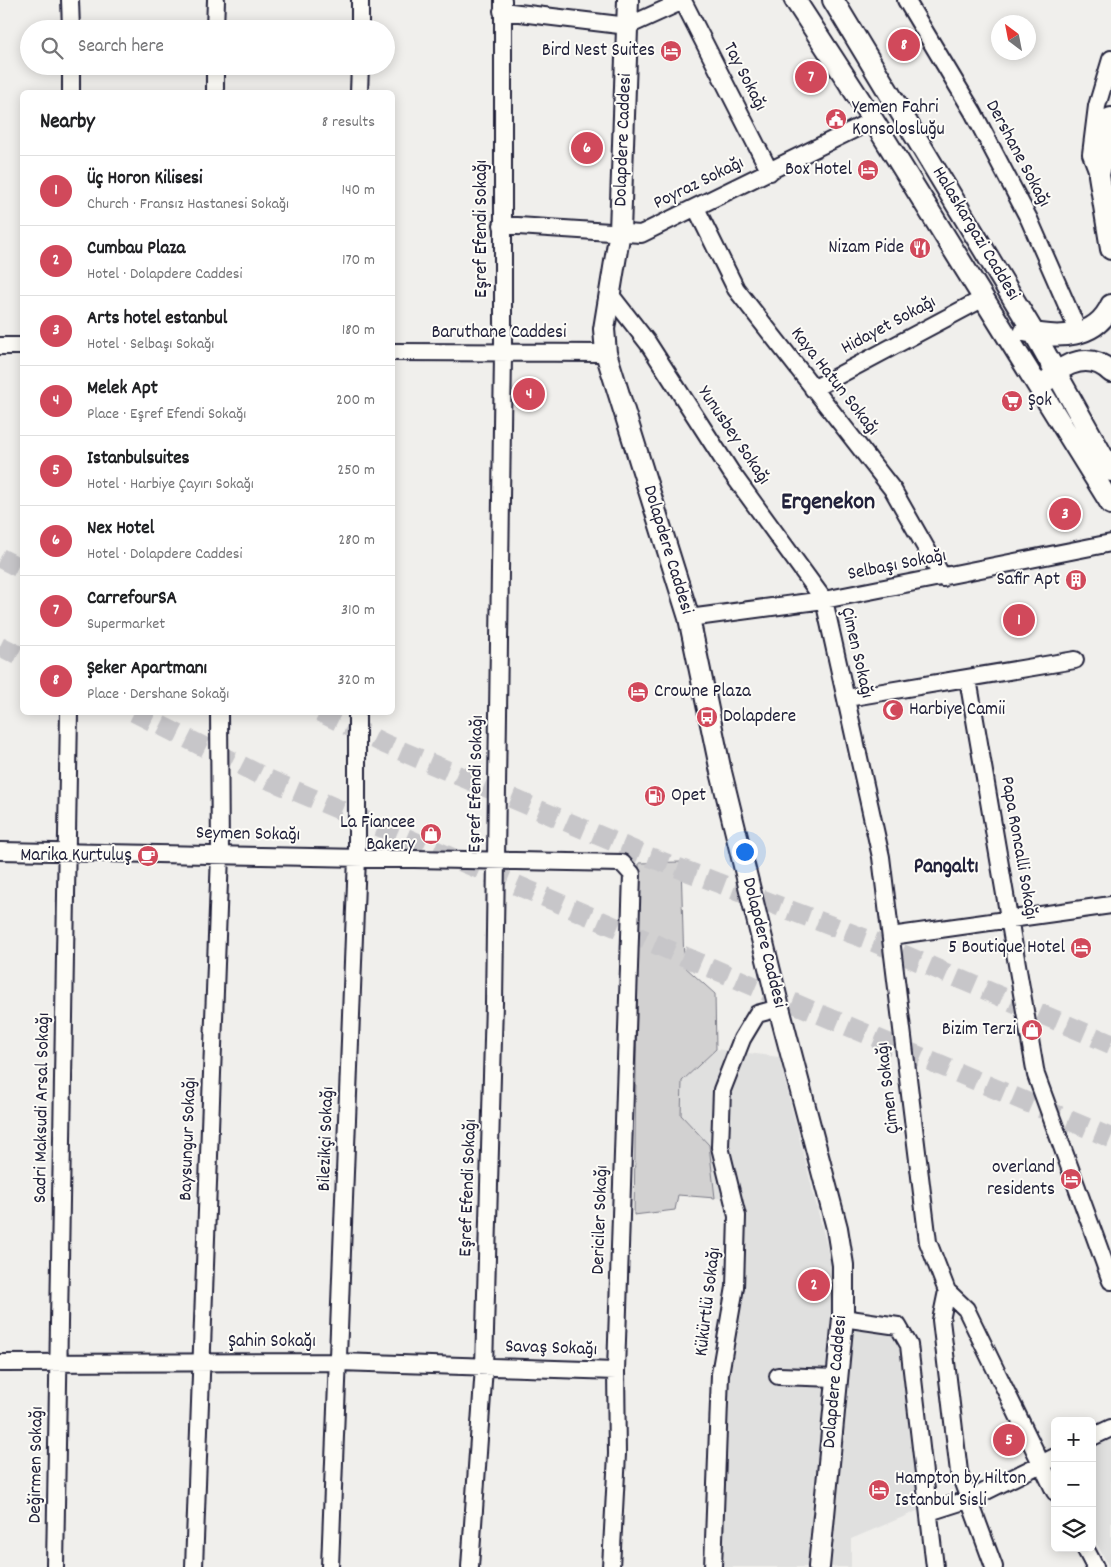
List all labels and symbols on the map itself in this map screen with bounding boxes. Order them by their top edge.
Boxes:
north arrow [991,15,1036,60]
pin: 8 [888,26,920,64]
place label: Bird Nest Suites [542,38,655,65]
street label: Tay Sokağı [715,38,773,116]
hotel icon: Bird Nest Suites [659,39,683,63]
pin: 7 [795,58,827,96]
street label: Dolapdere Caddesi [608,72,640,207]
place label: Yemen Fahri Konsolosluğu [852,95,945,144]
street label: Dershane Sokağı [977,96,1057,212]
public building icon: Yemen Fahri Konsolosluğu [824,107,848,131]
pin: 6 [571,129,603,167]
street label: Poyraz Sokağı [649,150,749,218]
place label: Box Hotel [785,157,852,184]
hotel icon: Box Hotel [856,158,880,182]
street label: Eşref Efendi Sokağı [469,160,496,298]
street label: Halaskargazi Caddesi [924,162,1026,307]
place label: Nizam Pide [828,235,904,262]
restaurant icon: Nizam Pide [908,236,932,260]
street label: Hidayet Sokağı [837,290,941,362]
street label: Baruthane Caddesi [431,320,567,347]
street label: Kaya Hatun Sokağı [783,322,885,442]
pin: 4 [513,375,545,413]
street label: Yunusbey Sokağı [690,381,776,491]
place label: Şok [1028,388,1052,415]
supermarket icon: Şok [1000,389,1024,413]
street label: Dolapdere Caddesi [635,482,700,618]
district label: Ergenekon [781,486,875,520]
pin: 3 [1049,495,1081,533]
street label: Selbaşı Sokağı [845,543,949,589]
place label: Safir Apt [996,567,1060,594]
building icon: Safir Apt [1064,568,1088,592]
pin: 1 [1003,601,1035,639]
street label: Çimen Sokağı [832,605,880,701]
place label: Crowne Plaza [654,679,752,706]
hotel icon: Crowne Plaza [626,680,650,704]
place label: Harbiye Camii [909,697,1006,724]
mosque icon: Harbiye Camii [881,698,905,722]
place label: Dolapdere [723,704,796,731]
bus stop icon: Dolapdere [695,705,719,729]
street label: Eşref Efendi Sokağı [462,715,492,853]
street label: Papa Roncalli Sokağı [992,774,1044,922]
place label: Opet [671,783,706,810]
fuel station icon: Opet [643,784,667,808]
place label: La Fiancee Bakery [340,810,415,859]
street label: Seymen Sokağı [196,821,300,849]
shop icon: La Fiancee Bakery [419,822,443,846]
your location [732,839,758,865]
place label: Marika Kurtuluş [20,843,132,870]
cafe icon: Marika Kurtuluş [136,844,160,868]
district label: Pangaltı [914,853,979,883]
street label: Dolapdere Caddesi [734,875,792,1012]
place label: 5 Boutique Hotel [948,935,1065,962]
hotel icon: 5 Boutique Hotel [1069,936,1093,960]
street label: Sadri Maksudi Arsal Sokağı [28,1013,58,1203]
place label: Bizim Terzi [942,1017,1017,1044]
shop icon: Bizim Terzi [1020,1018,1044,1042]
street label: Çimen Sokağı [870,1041,908,1135]
street label: Baysungur Sokağı [173,1077,205,1201]
street label: Bilezikçi Sokağı [312,1086,342,1192]
street label: Eşref Efendi Sokağı [453,1119,485,1257]
place label: overland residents [987,1155,1055,1204]
street label: Dericiler Sokağı [586,1165,616,1275]
hotel icon: overland residents [1059,1167,1083,1191]
street label: Kükürtlü Sokağı [689,1246,729,1358]
pin: 2 [798,1266,830,1304]
street label: Dolapdere Caddesi [817,1314,855,1450]
street label: Şahin Sokağı [228,1329,316,1356]
street label: Savaş Sokağı [505,1334,597,1364]
street label: Değirmen Sokağı [22,1406,52,1524]
pin: 5 [993,1421,1025,1459]
place label: Hampton by Hilton Istanbul Sisli [895,1466,1026,1515]
hotel icon: Hampton by Hilton Istanbul Sisli [867,1478,891,1502]

